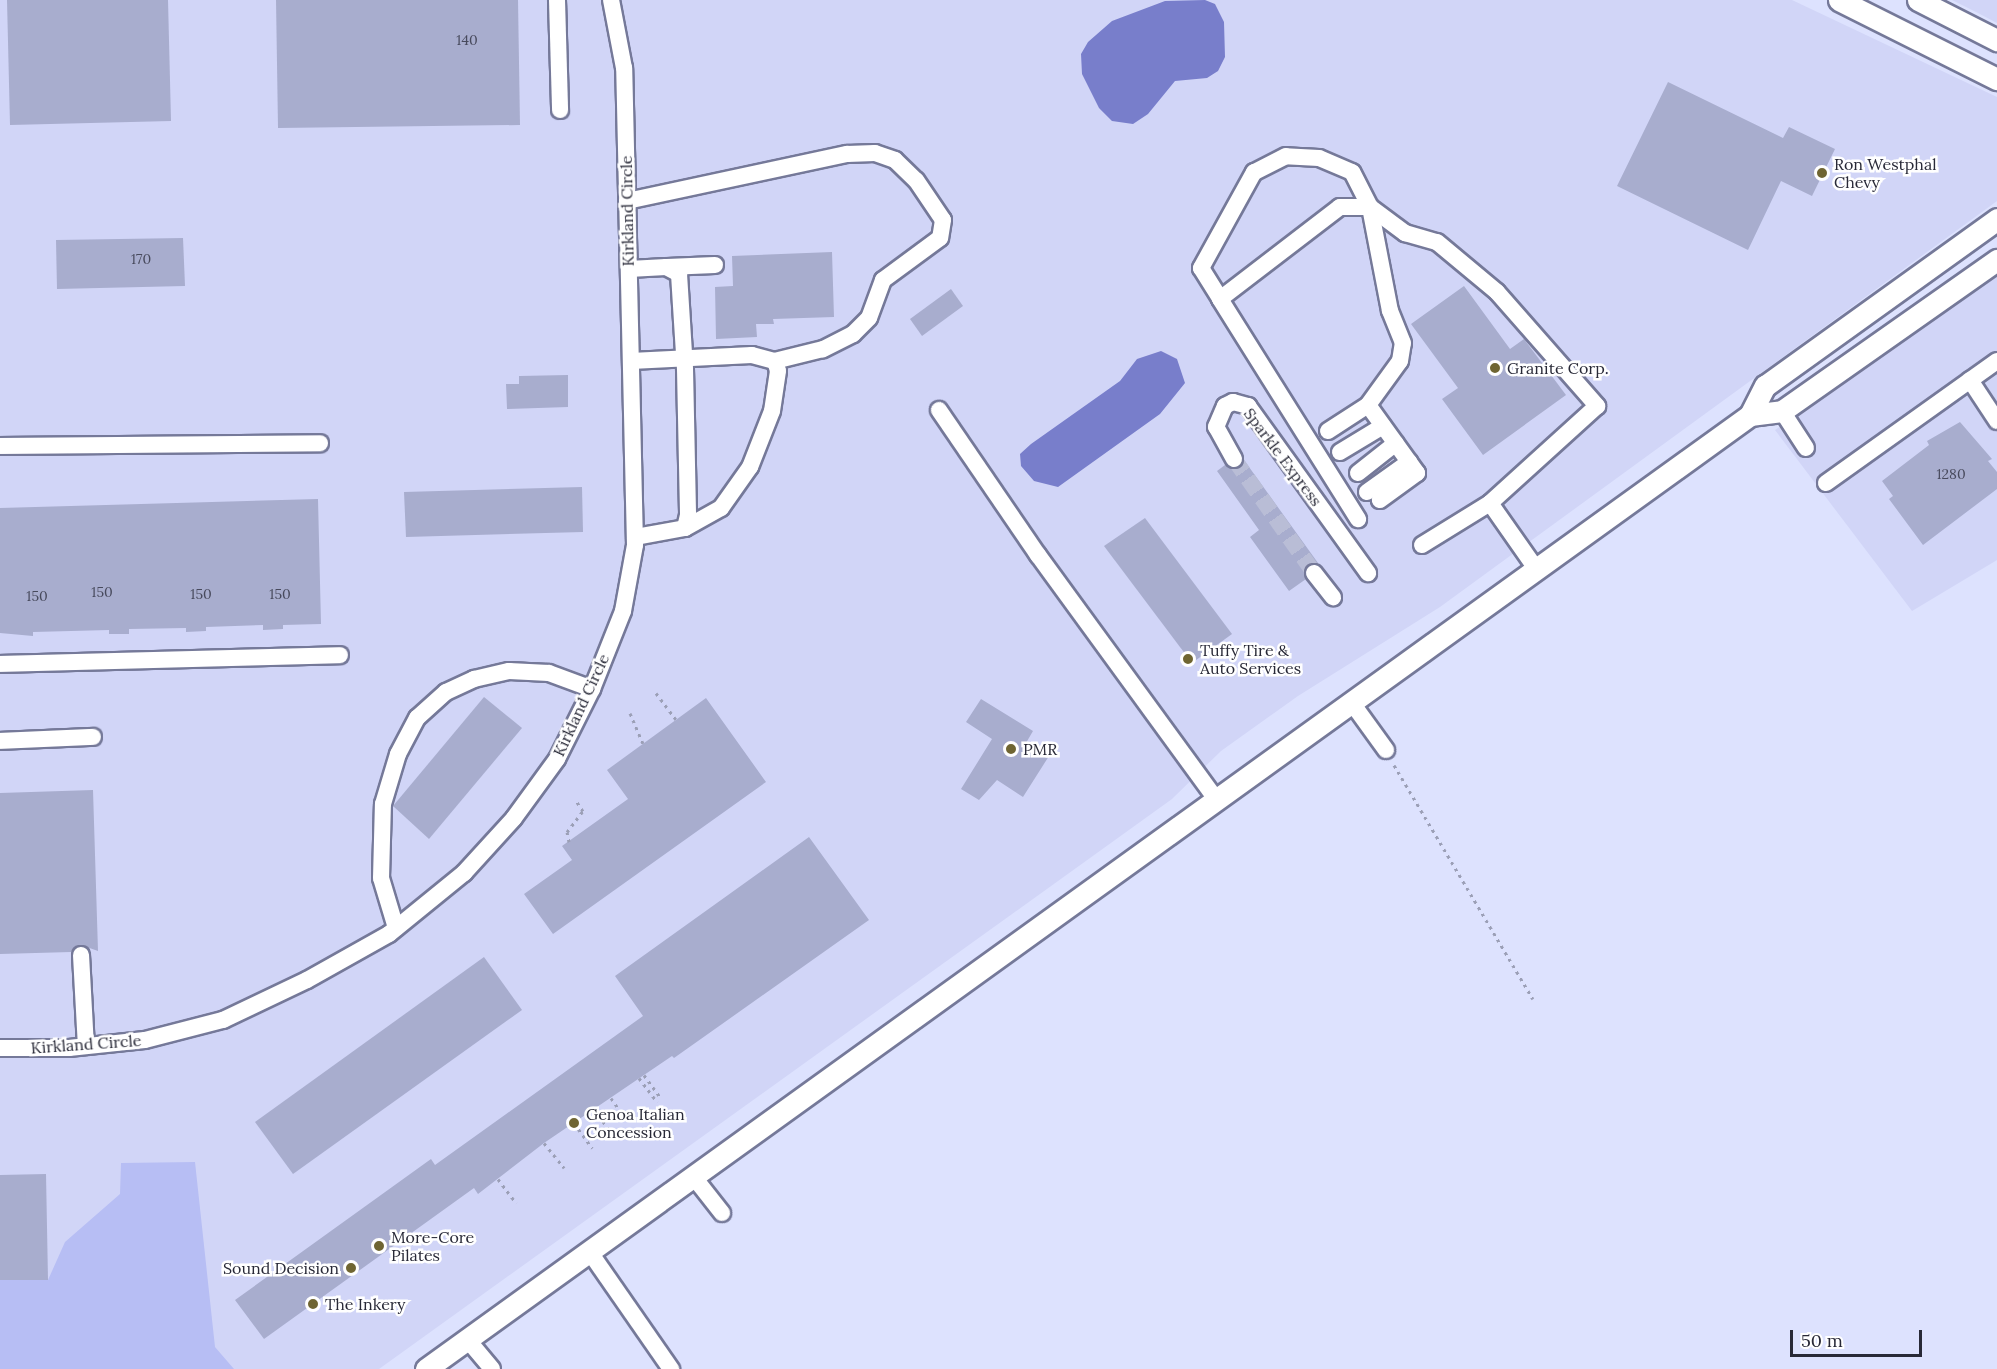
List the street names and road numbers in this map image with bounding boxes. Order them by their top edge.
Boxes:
street label: Kirkland Circle [616,155,638,267]
street label: Sparkle Express [1240,404,1326,510]
street label: Kirkland Circle [549,651,613,759]
street label: Kirkland Circle [30,1031,142,1057]

